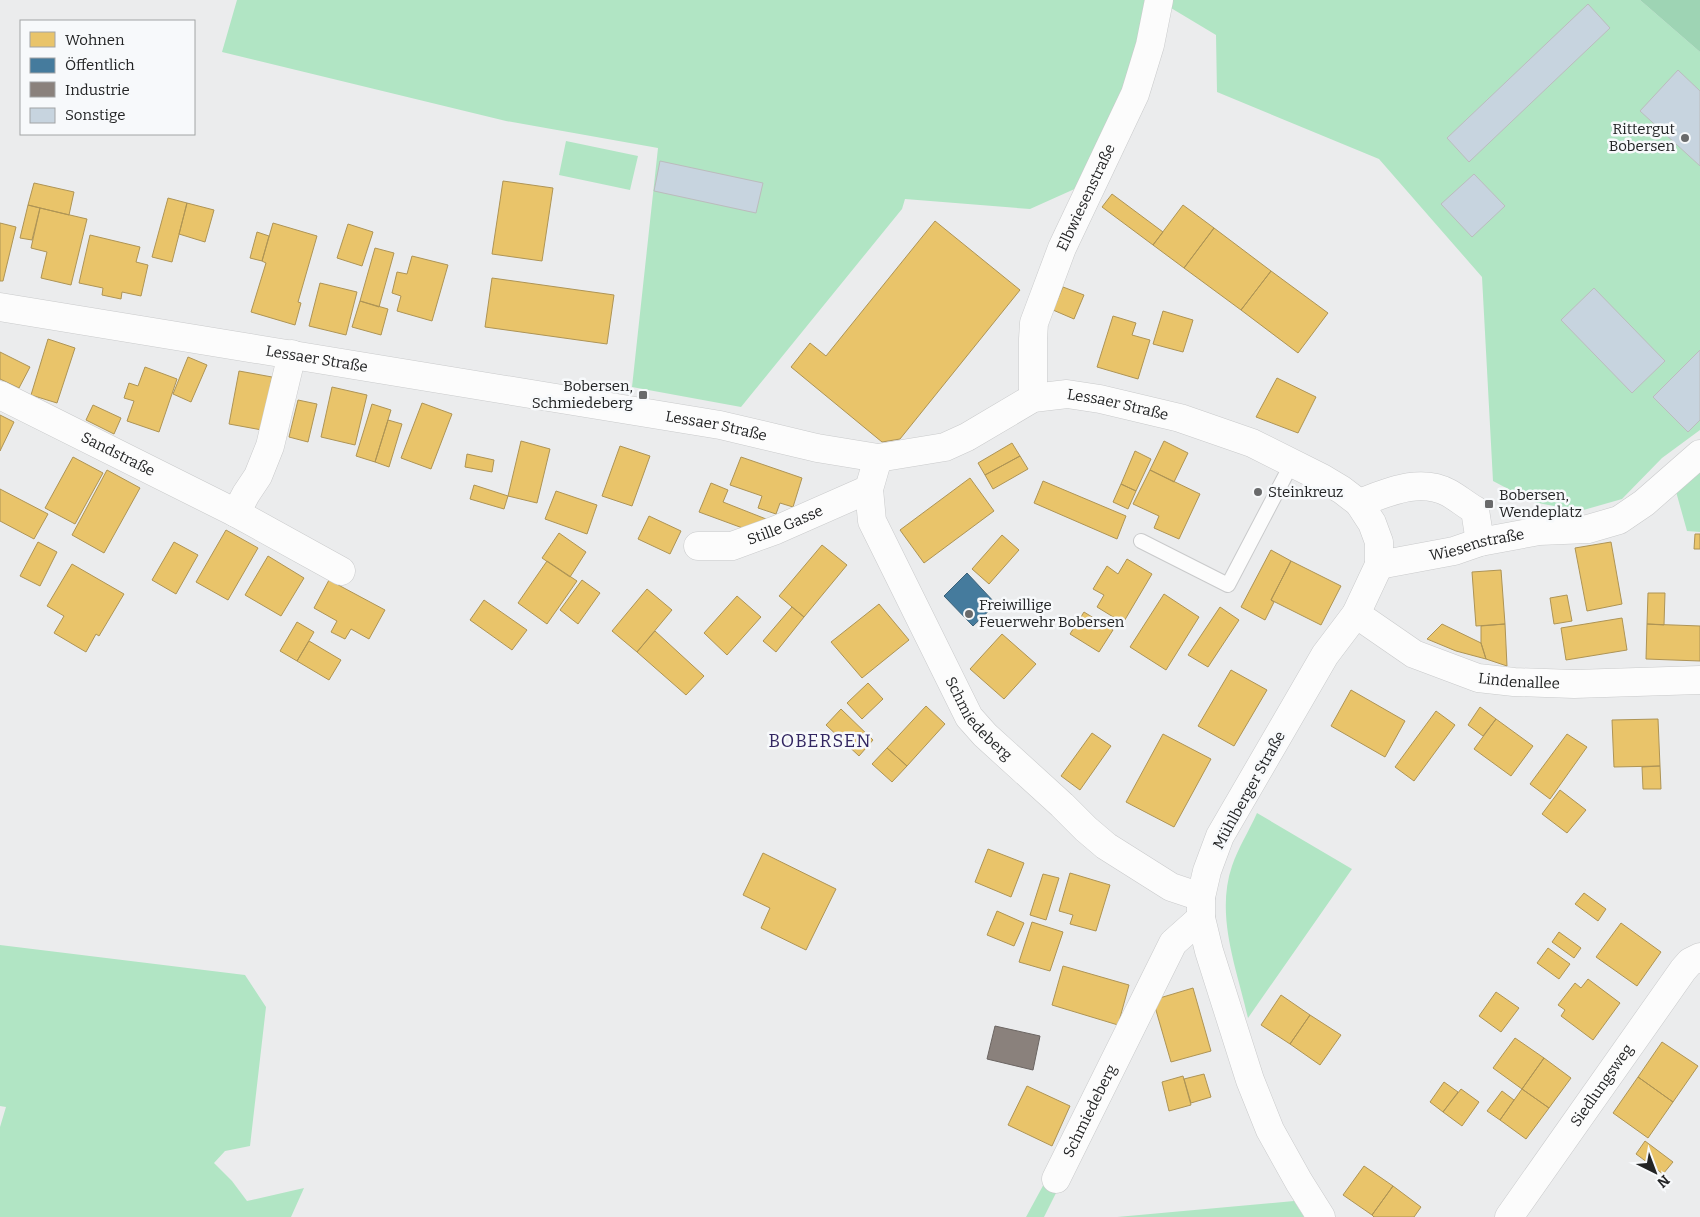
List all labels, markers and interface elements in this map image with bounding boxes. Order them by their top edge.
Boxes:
legend [20,20,195,135]
text: Wohnen [65,31,125,49]
text: Öffentlich [65,56,135,74]
text: Industrie [65,81,130,99]
text: Sonstige [65,106,125,124]
place label: Rittergut Bobersen [1609,120,1676,155]
marker: Rittergut Bobersen [1679,132,1691,144]
street label: Elbwiesenstraße [1053,141,1119,254]
street label: Lessaer Straße [264,342,369,376]
place label: Bobersen, Schmiedeberg [532,377,633,412]
street label: Lessaer Straße [1066,385,1170,424]
marker: Bobersen, Schmiedeberg [637,389,649,401]
street label: Lessaer Straße [664,407,769,445]
street label: Sandstraße [78,428,158,480]
place label: Steinkreuz [1268,483,1343,501]
marker: Steinkreuz [1252,486,1264,498]
place label: Bobersen, Wendeplatz [1499,486,1582,521]
marker: Bobersen, Wendeplatz [1483,498,1495,510]
street label: Stille Gasse [745,501,826,549]
street label: Wiesenstraße [1428,525,1526,564]
place label: Freiwillige Feuerwehr Bobersen [979,596,1125,631]
marker: Freiwillige Feuerwehr Bobersen [963,608,975,620]
street label: Lindenallee [1477,669,1560,693]
street label: Schmiedeberg [942,674,1016,764]
street label: Mühlberger Straße [1209,728,1289,852]
district label: BOBERSEN [769,730,871,752]
street label: Siedlungsweg [1566,1041,1637,1130]
street label: Schmiedeberg [1059,1062,1120,1160]
north arrow [1630,1147,1680,1197]
text: N [1654,1171,1673,1191]

